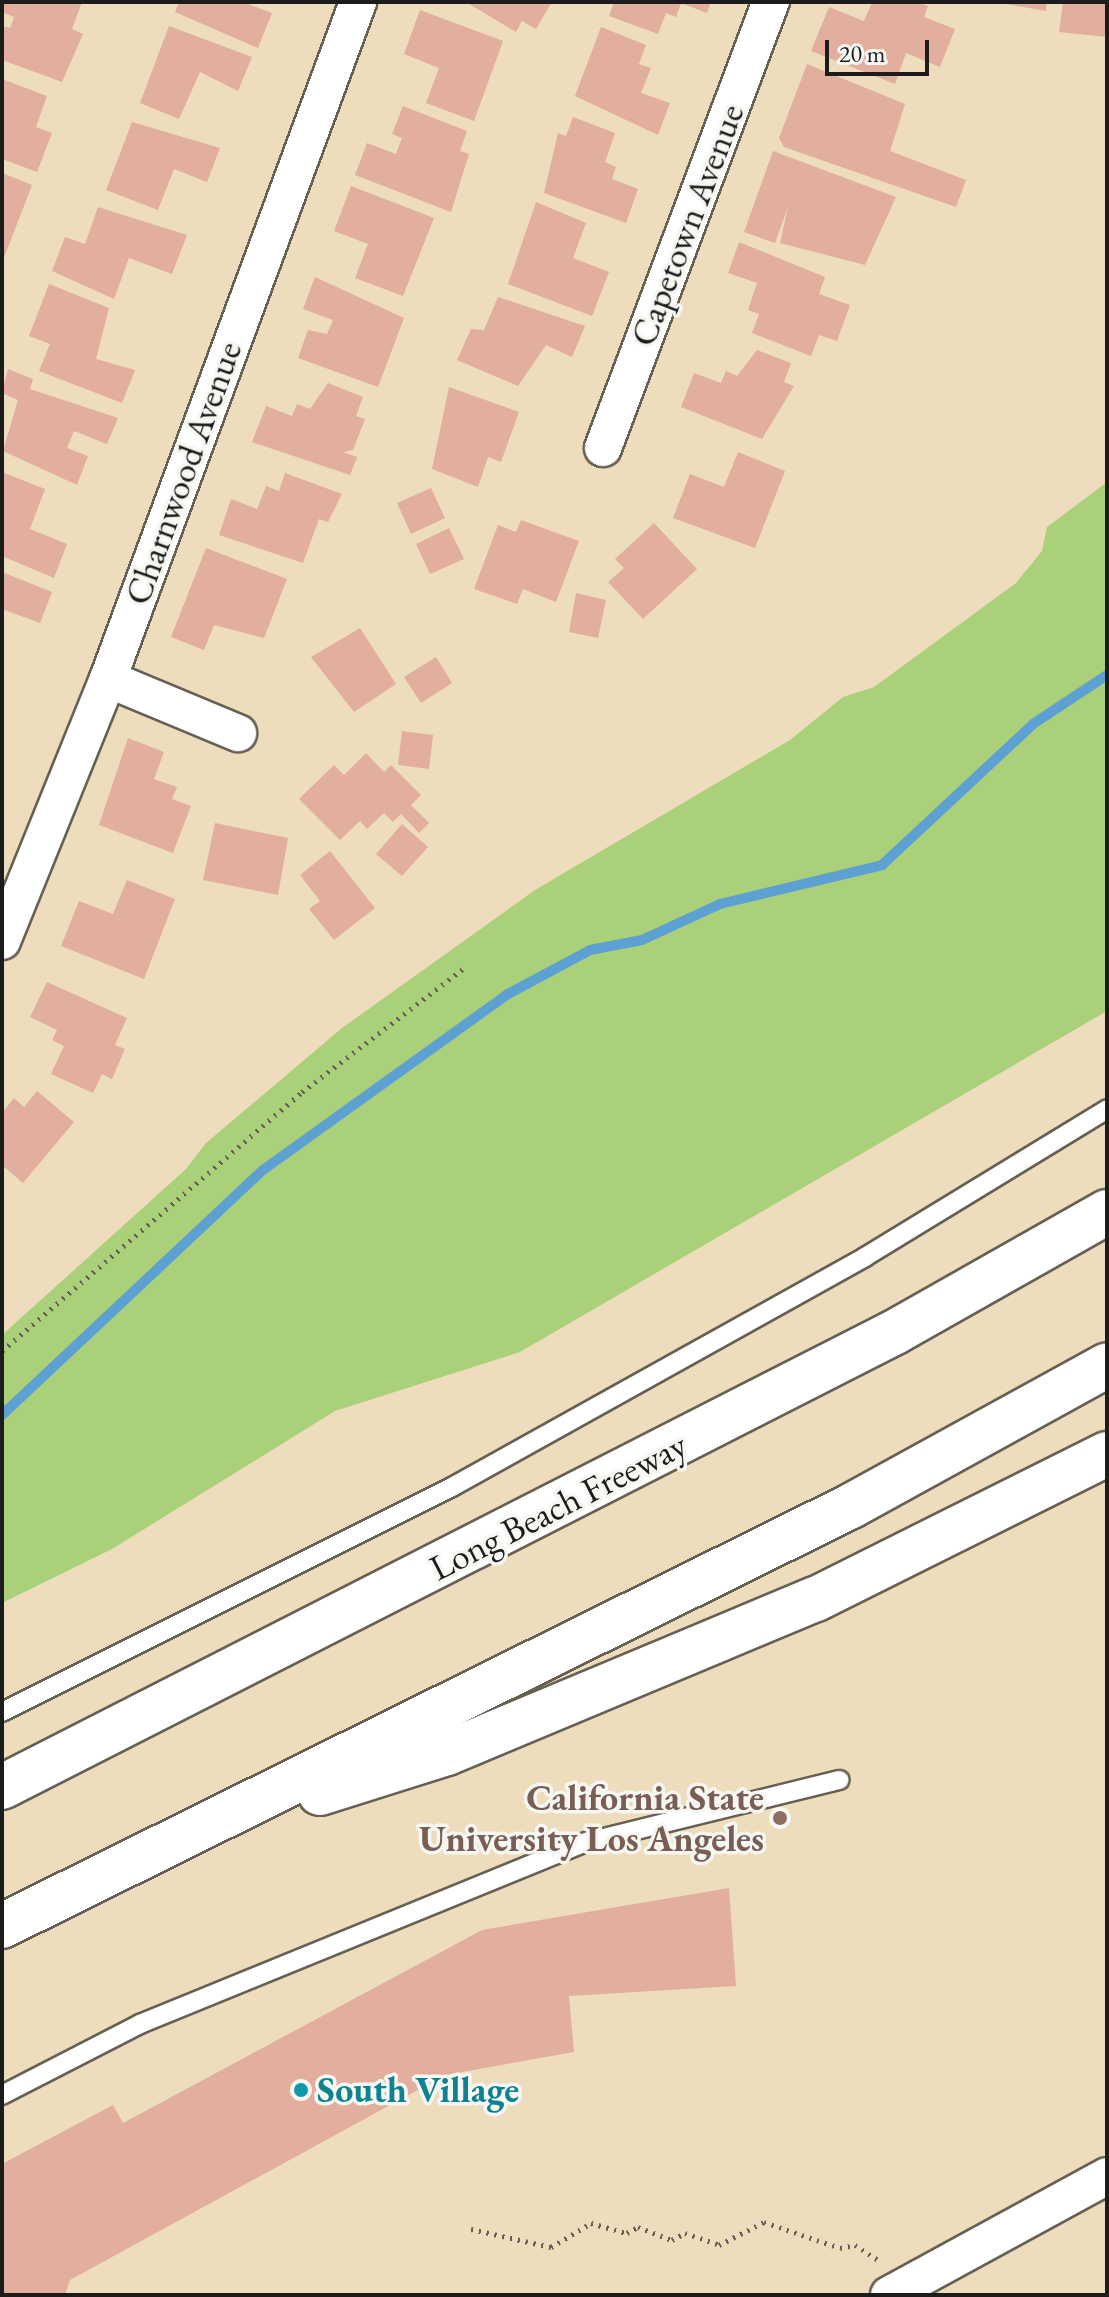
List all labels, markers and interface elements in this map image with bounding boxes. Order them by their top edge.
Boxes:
scale bar [829,24,933,74]
text: 20 m [839,38,886,69]
street label: Capetown Avenue [621,98,753,352]
street label: Charnwood Avenue [115,336,251,610]
street label: Long Beach Freeway [422,1423,694,1589]
place label: California State University Los Angeles [419,1775,764,1860]
marker: California State University Los Angeles [771,1809,789,1827]
place label: South Village [317,2068,519,2112]
marker: South Village [292,2081,310,2099]

